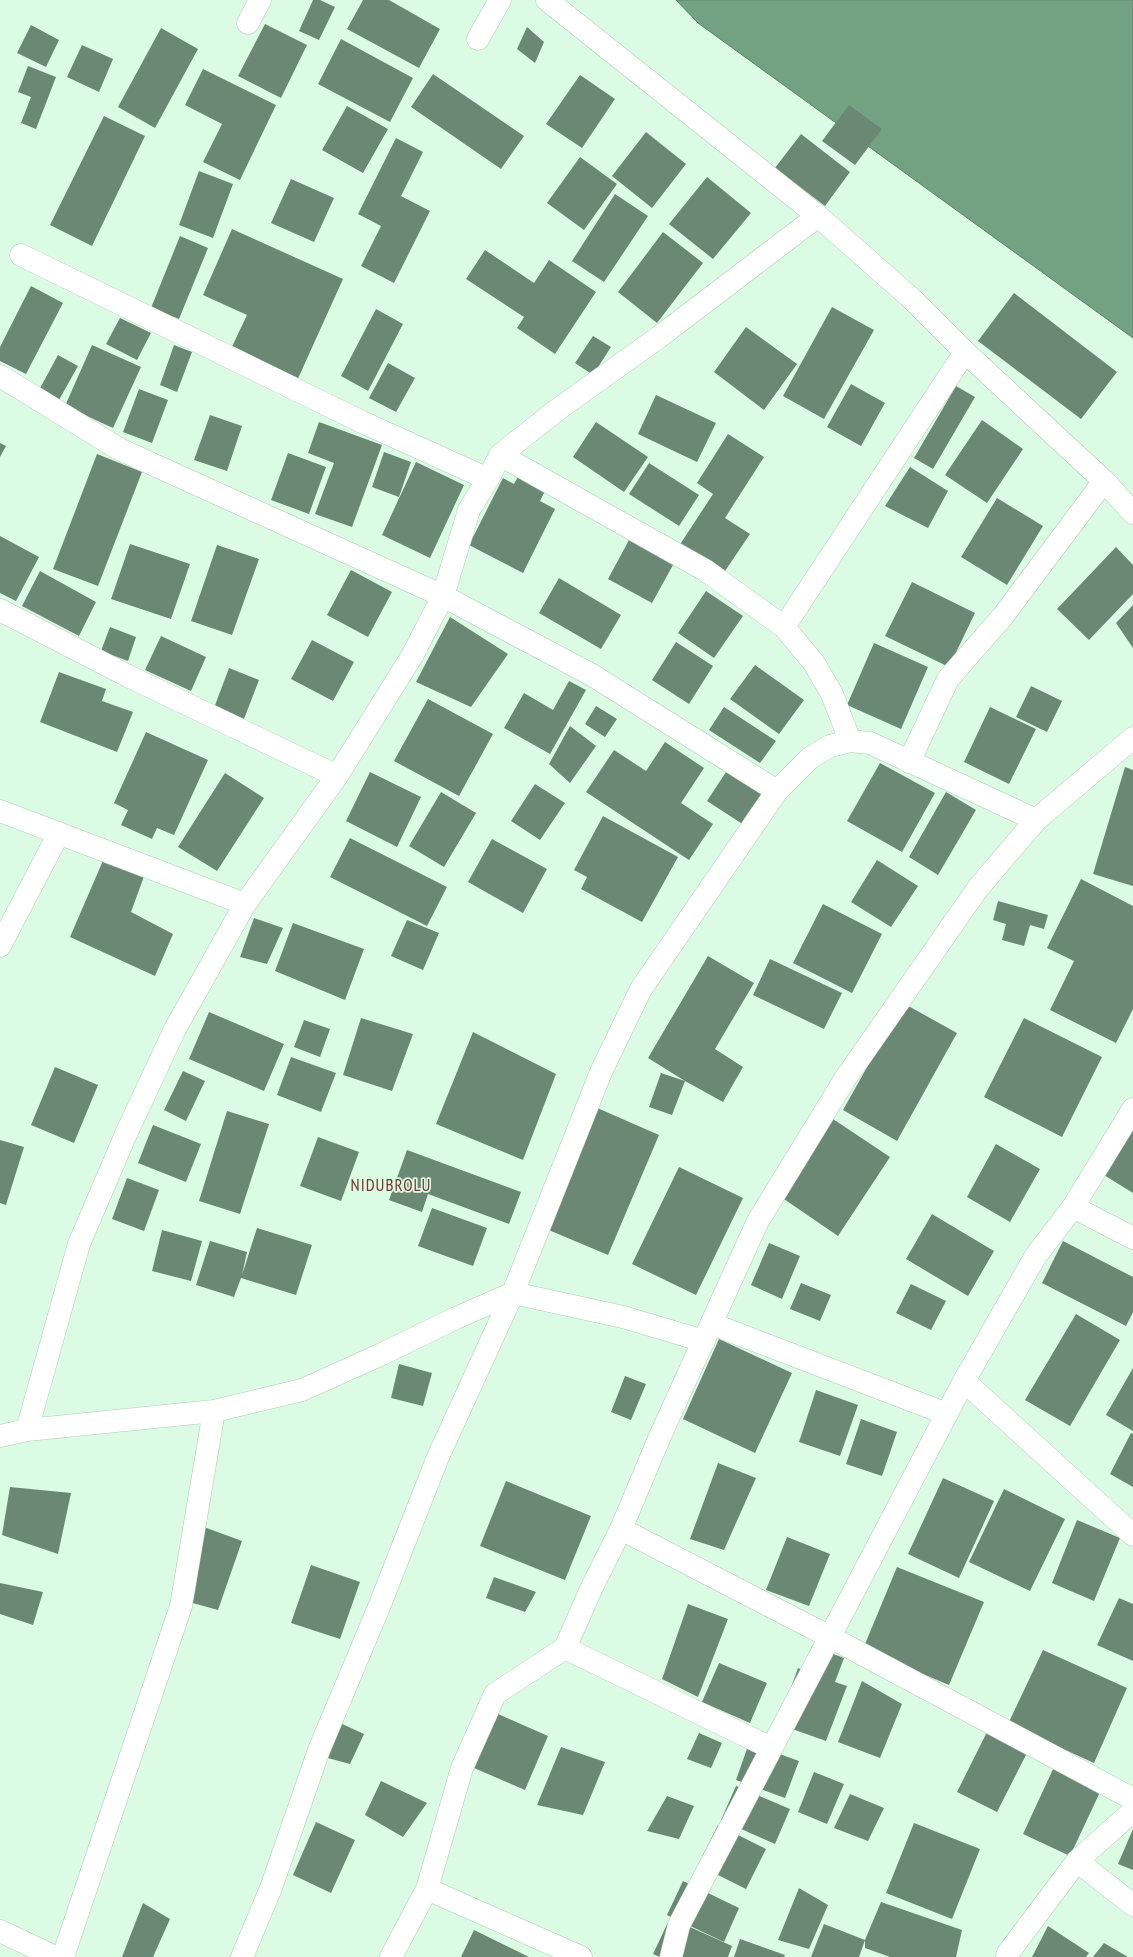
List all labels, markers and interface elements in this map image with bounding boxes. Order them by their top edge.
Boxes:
district label: NIDUBROLU [351,1176,431,1196]

